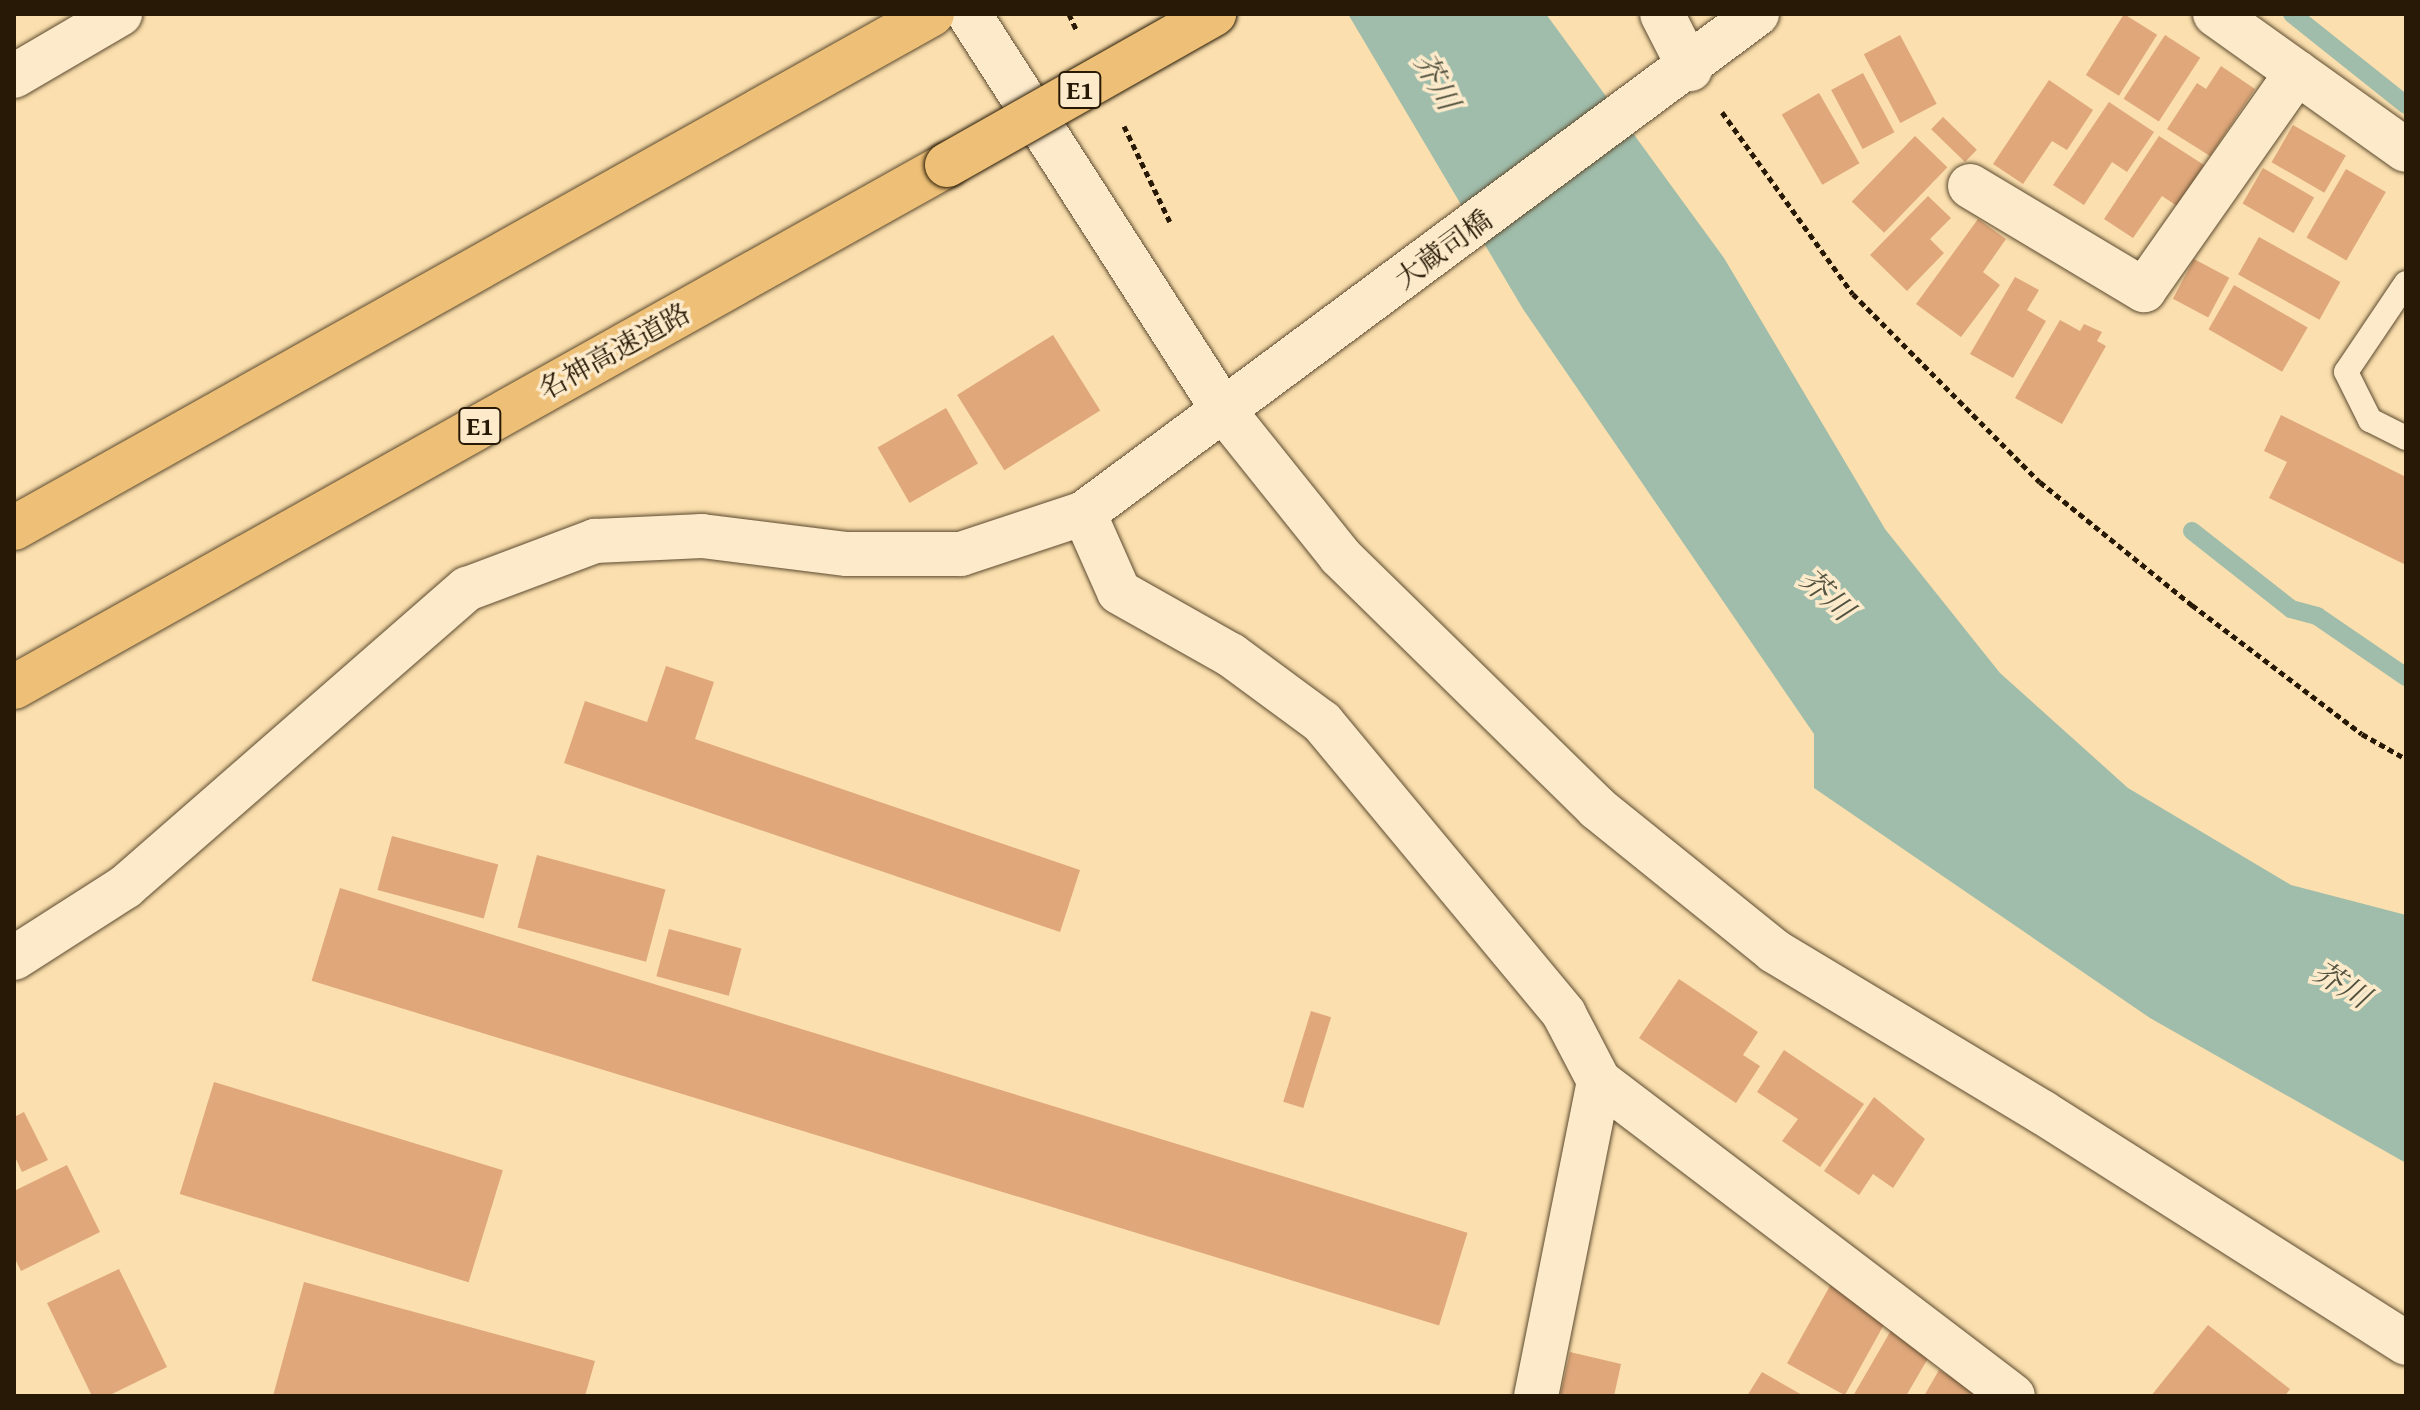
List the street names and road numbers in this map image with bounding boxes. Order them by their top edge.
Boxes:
road number: E1 [1058,68,1102,112]
street label: 大蔵司橋 [1388,202,1498,296]
street label: 名神高速道路 [532,296,696,406]
road number: E1 [458,404,502,448]

